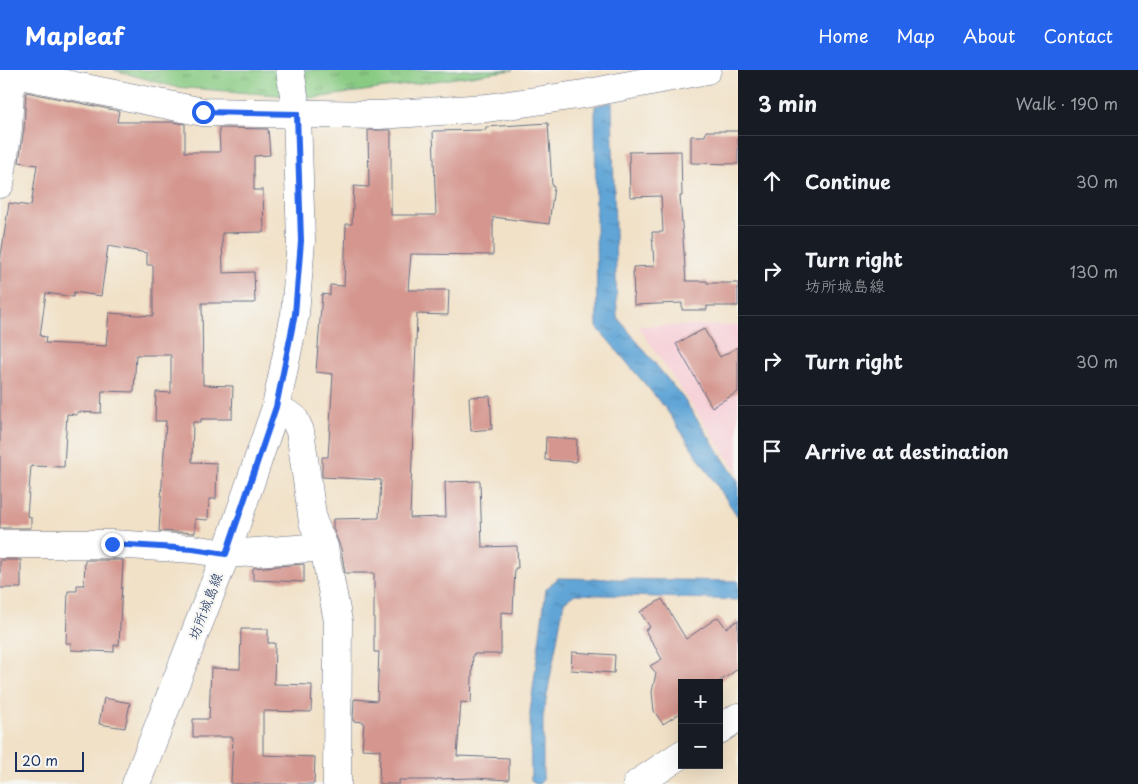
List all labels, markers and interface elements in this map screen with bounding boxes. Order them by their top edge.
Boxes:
text: Mapleaf [25,17,124,53]
text: Home [818,22,868,49]
text: Map [896,22,935,49]
text: About [963,22,1015,49]
text: Contact [1043,22,1113,49]
text: 3 min [758,87,817,119]
text: Walk · 190 m [1016,91,1118,115]
route start [192,101,215,124]
icon: ahead [758,167,786,195]
text: Continue [805,167,891,195]
text: 30 m [1076,169,1118,193]
text: Turn right [805,245,903,273]
icon: right [758,257,786,285]
text: 130 m [1070,259,1118,283]
text: 坊所城島線 [805,273,885,297]
icon: right [758,347,786,375]
text: Turn right [805,347,903,375]
text: 30 m [1076,349,1118,373]
icon: arrive [758,437,786,465]
text: Arrive at destination [805,437,1009,465]
route end [101,533,124,556]
street label: 坊所城島線 [183,570,227,642]
map controls [678,679,723,769]
button: + [678,679,723,724]
button: − [678,724,723,769]
scale bar [15,749,84,772]
text: 20 m [22,750,58,771]

